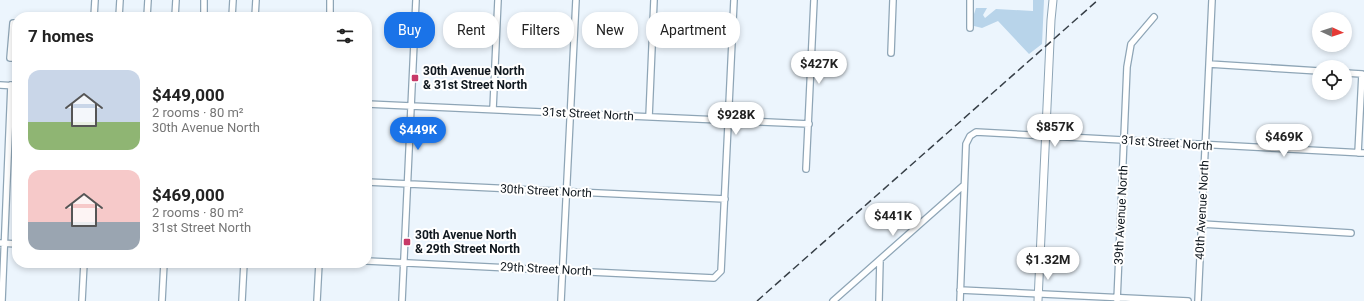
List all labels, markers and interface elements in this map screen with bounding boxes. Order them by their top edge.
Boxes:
chip: Buy [384,12,435,48]
chip: Rent [443,12,499,48]
chip: Filters [507,12,574,48]
chip: New [582,12,638,48]
chip: Apartment [646,12,740,48]
north arrow [1312,12,1352,52]
map controls [1312,12,1352,100]
icon: filters [334,25,356,47]
text: 7 homes [28,26,94,46]
pin: $427K [791,51,847,85]
text: $427K [800,56,838,71]
button: locate [1312,60,1352,100]
place label: 30th Avenue North & 31st Street North [423,64,528,92]
marker: 30th Avenue North & 31st Street North [410,73,420,83]
text: $449,000 [152,85,224,105]
icon: home [60,86,108,134]
pin: $928K [708,102,764,136]
text: 2 rooms · 80 m² [152,105,244,120]
street label: 31st Street North [542,105,634,123]
text: $928K [717,107,755,122]
pin: $857K [1027,114,1083,148]
pin: $449K [390,117,446,151]
text: $857K [1036,119,1074,134]
text: 30th Avenue North [152,120,260,135]
text: $449K [399,122,437,137]
pin: $469K [1256,124,1312,158]
text: $469K [1265,129,1303,144]
street label: 31st Street North [1121,133,1213,153]
street label: 40th Avenue North [1192,160,1212,260]
street label: 39th Avenue North [1111,165,1131,265]
street label: 30th Street North [500,182,592,200]
text: $469,000 [152,185,224,205]
icon: home [60,186,108,234]
pin: $441K [865,203,921,237]
text: 2 rooms · 80 m² [152,205,244,220]
text: $441K [874,208,912,223]
text: 31st Street North [152,220,251,235]
place label: 30th Avenue North & 29th Street North [415,228,520,256]
marker: 30th Avenue North & 29th Street North [402,237,412,247]
pin: $1.32M [1015,247,1081,281]
text: $1.32M [1026,252,1071,267]
street label: 29th Street North [500,260,592,278]

